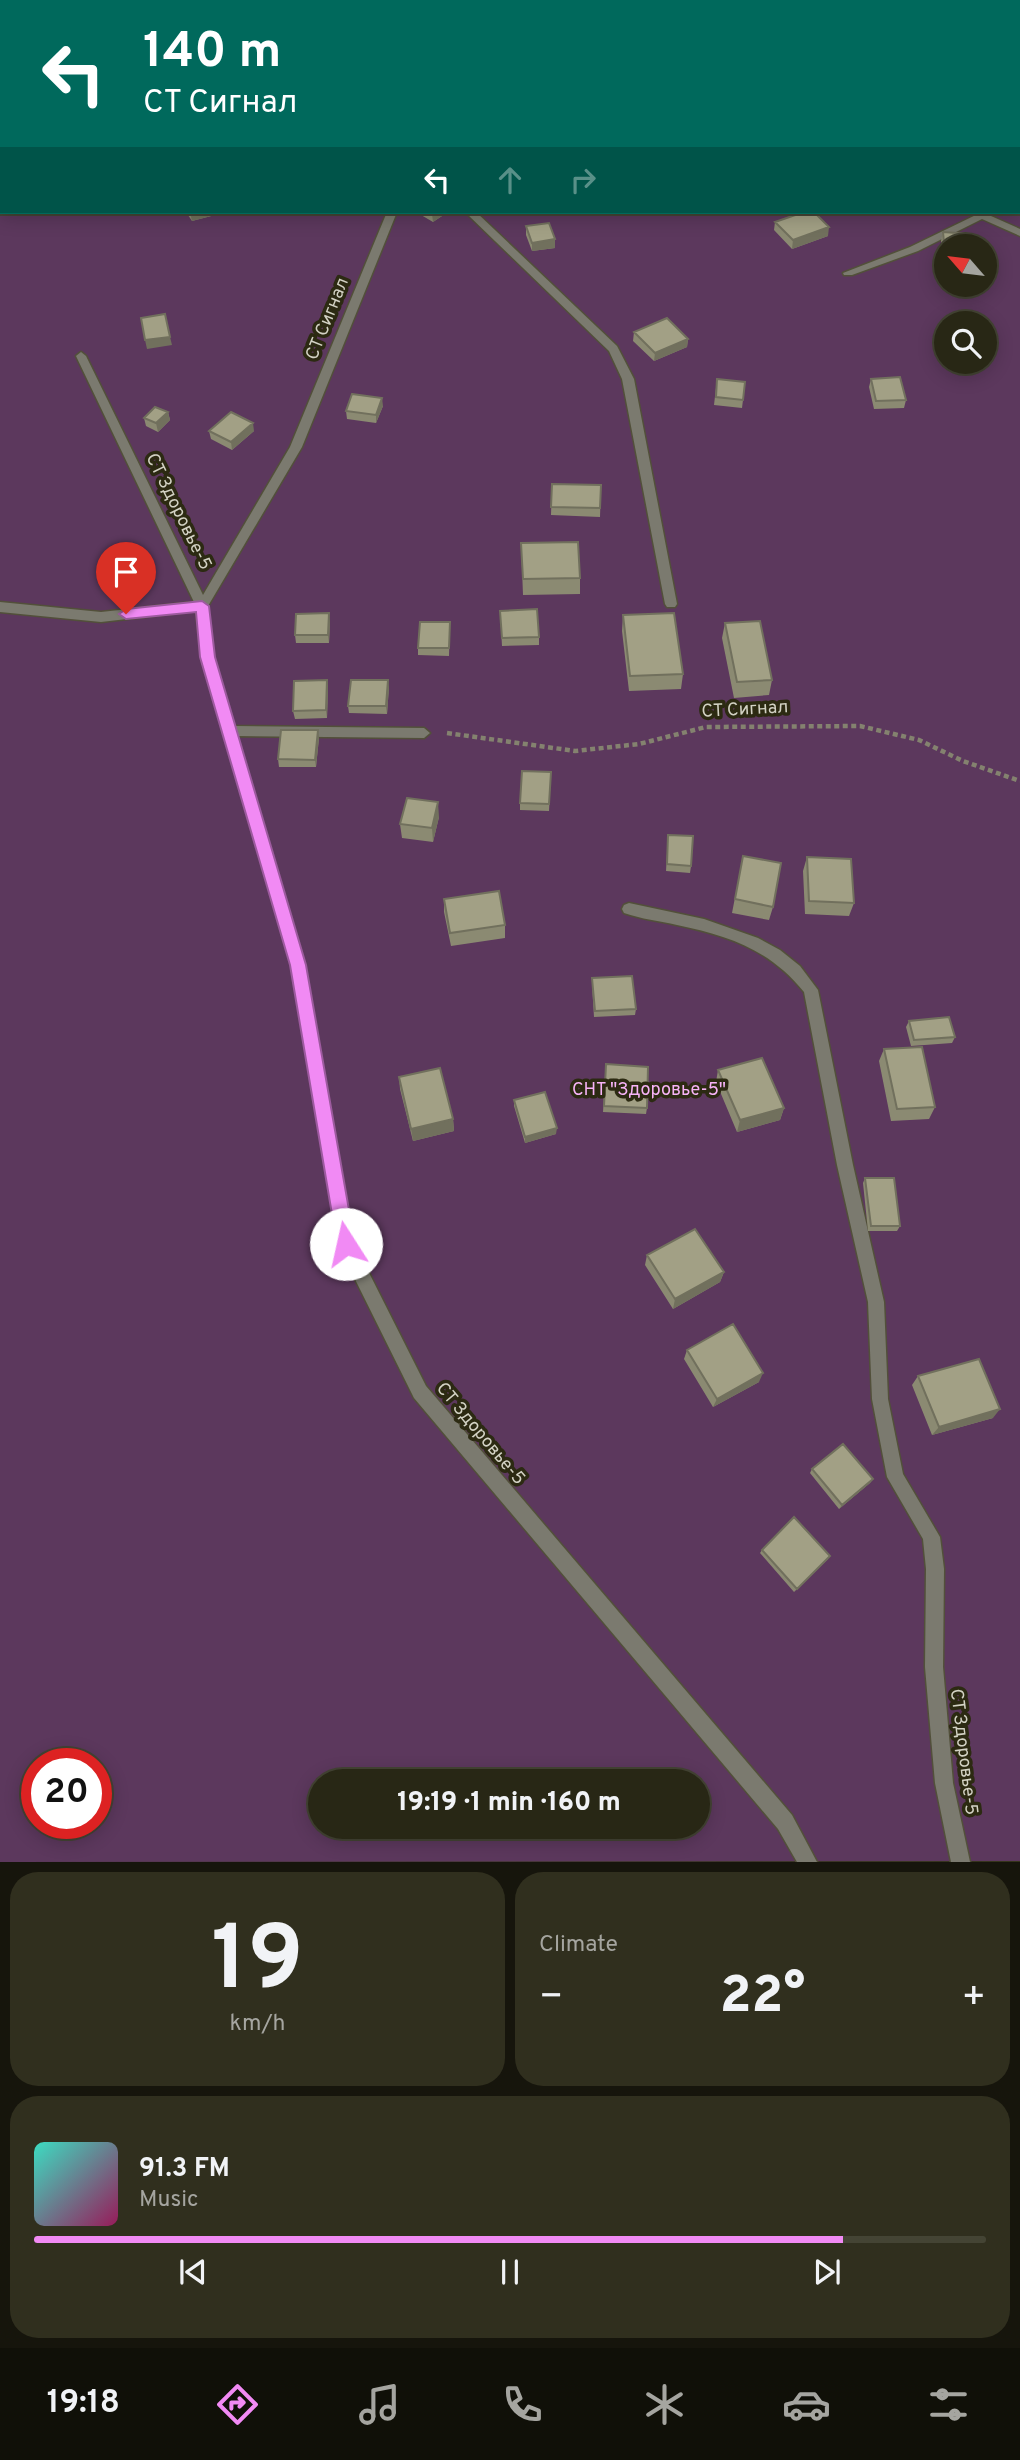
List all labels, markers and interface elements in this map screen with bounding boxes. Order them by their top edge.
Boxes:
text: 140 m [143,23,282,85]
icon: left [28,28,119,119]
text: СТ Сигнал [143,84,298,124]
icon: left [418,161,456,199]
icon: ahead [491,161,529,199]
icon: right [564,161,602,199]
north arrow [934,234,998,298]
map controls [934,234,997,374]
street label: СТ Сигнал [301,274,355,364]
button: search [934,311,997,374]
street label: СТ Здоровье-5 [140,450,216,574]
pin [96,542,156,614]
icon: arrive [107,553,145,591]
street label: СТ Сигнал [701,696,789,724]
park label: СНТ "Здоровье-5" [572,1079,726,1102]
position arrow [309,1207,383,1281]
street label: СТ Здоровье-5 [430,1378,530,1490]
street label: СТ Здоровье-5 [944,1688,982,1816]
speed limit sign: 20 [21,1748,112,1839]
text: 19:19 · 1 min · 160 m [397,1787,621,1820]
text: 19 [211,1907,304,2022]
text: Climate [539,1931,618,1960]
text: 22° [720,1965,805,2031]
text: − [539,1974,564,2023]
text: + [961,1974,986,2023]
text: km/h [230,2010,285,2039]
text: 91.3 FM [139,2153,230,2186]
text: Music [139,2186,199,2215]
icon: previous [174,2253,212,2291]
icon: pause [491,2253,529,2291]
icon: next [808,2253,846,2291]
icon: directions [213,2380,262,2429]
icon: music [355,2380,404,2429]
icon: phone [498,2380,547,2429]
icon: climate [640,2380,689,2429]
icon: car [782,2380,831,2429]
icon: filters [924,2380,973,2429]
text: 19:18 [47,2384,120,2424]

